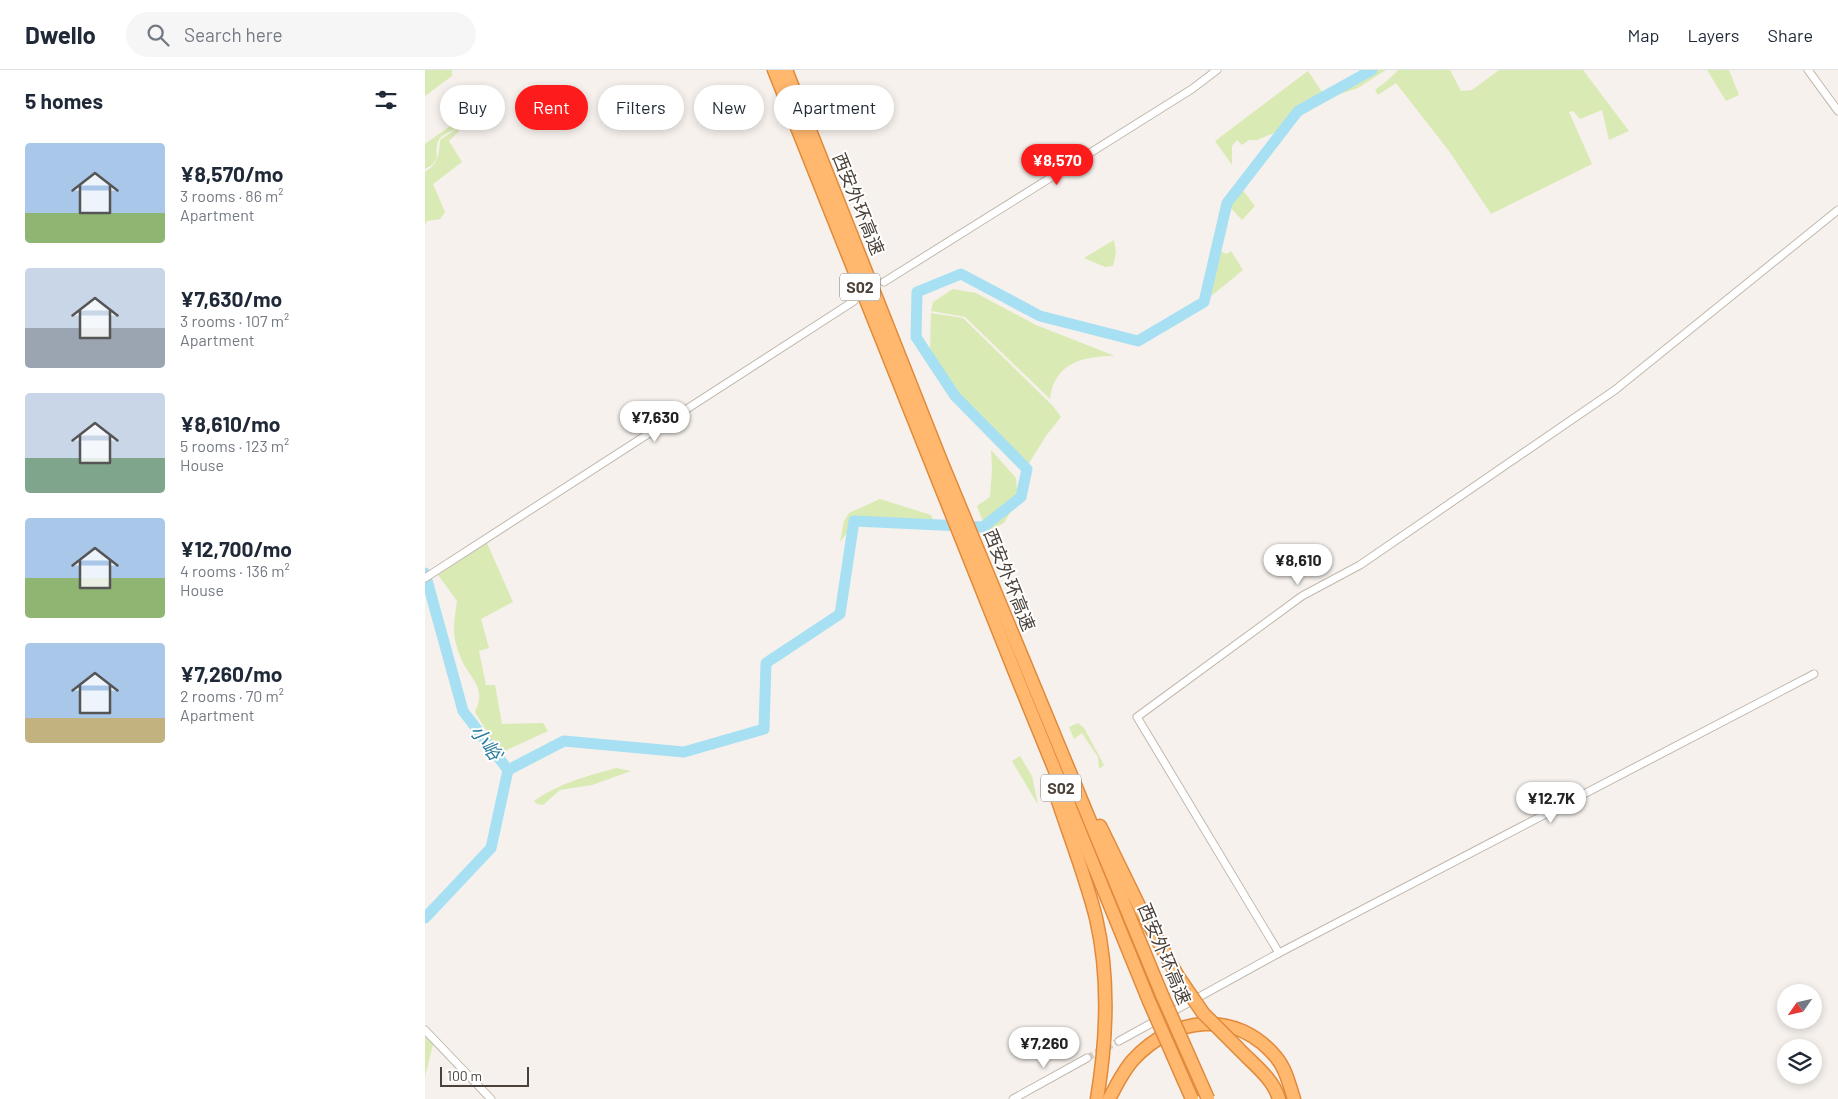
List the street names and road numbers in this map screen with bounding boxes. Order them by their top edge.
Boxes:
street label: 西安外环高速 [828,149,889,258]
road number: S02 [840,273,880,300]
street label: 西安外环高速 [979,525,1040,634]
road number: S02 [1041,774,1081,801]
street label: 西安外环高速 [1134,900,1196,1008]

